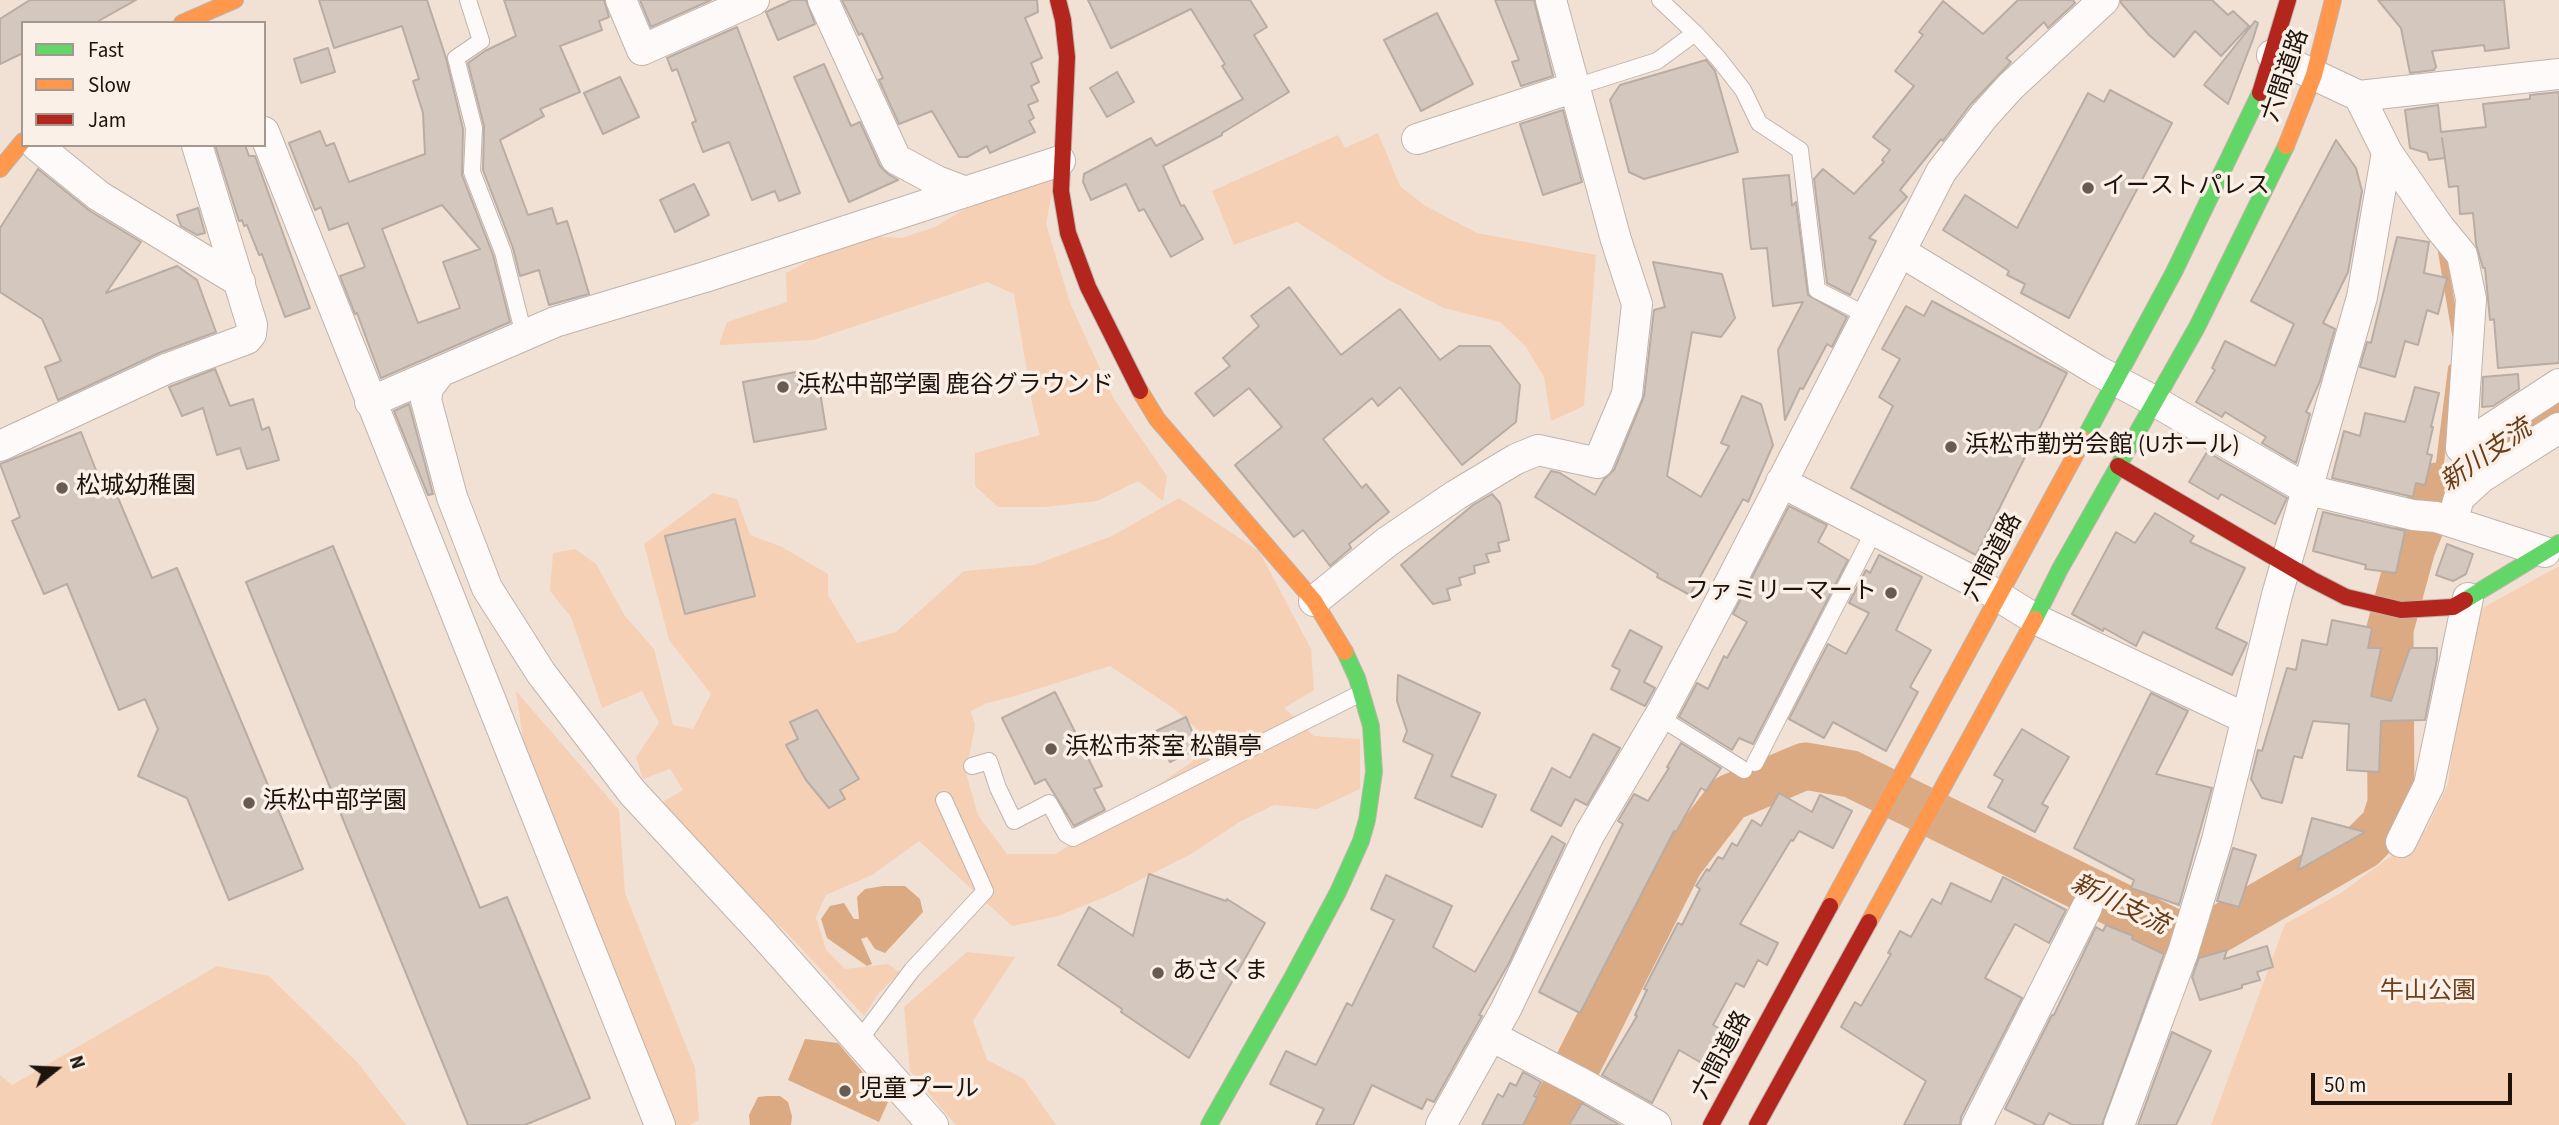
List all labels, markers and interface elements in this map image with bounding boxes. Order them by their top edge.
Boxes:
legend [21,21,266,147]
street label: 六間道路 [2258,26,2316,126]
text: Fast [88,35,124,65]
text: Slow [88,70,131,100]
text: Jam [88,105,126,135]
place label: イーストパレス [2102,174,2270,202]
marker: イーストパレス [2080,180,2096,196]
place label: 浜松中部学園 鹿谷グラウンド [797,373,1114,401]
marker: 浜松中部学園 鹿谷グラウンド [775,379,791,395]
water label: 新川支流 [2435,414,2539,500]
place label: 浜松市勤労会館 (Uホール) [1965,433,2240,461]
marker: 浜松市勤労会館 (Uホール) [1943,439,1959,455]
place label: 松城幼稚園 [76,474,196,502]
marker: 松城幼稚園 [54,480,70,496]
street label: 六間道路 [1959,509,2029,607]
place label: ファミリーマート [1685,579,1877,607]
marker: ファミリーマート [1883,585,1899,601]
place label: 浜松市茶室 松韻亭 [1065,735,1262,763]
marker: 浜松市茶室 松韻亭 [1043,741,1059,757]
place label: 浜松中部学園 [263,789,407,817]
marker: 浜松中部学園 [241,795,257,811]
water label: 新川支流 [2065,869,2173,943]
place label: あさくま [1172,959,1268,987]
marker: あさくま [1150,965,1166,981]
park label: 牛山公園 [2380,979,2476,1007]
street label: 六間道路 [1688,1007,1758,1105]
north arrow [21,1034,91,1104]
text: N [62,1052,91,1073]
scale bar [2314,1058,2515,1102]
text: 50 m [2324,1070,2366,1100]
place label: 児童プール [859,1077,979,1105]
marker: 児童プール [837,1083,853,1099]

